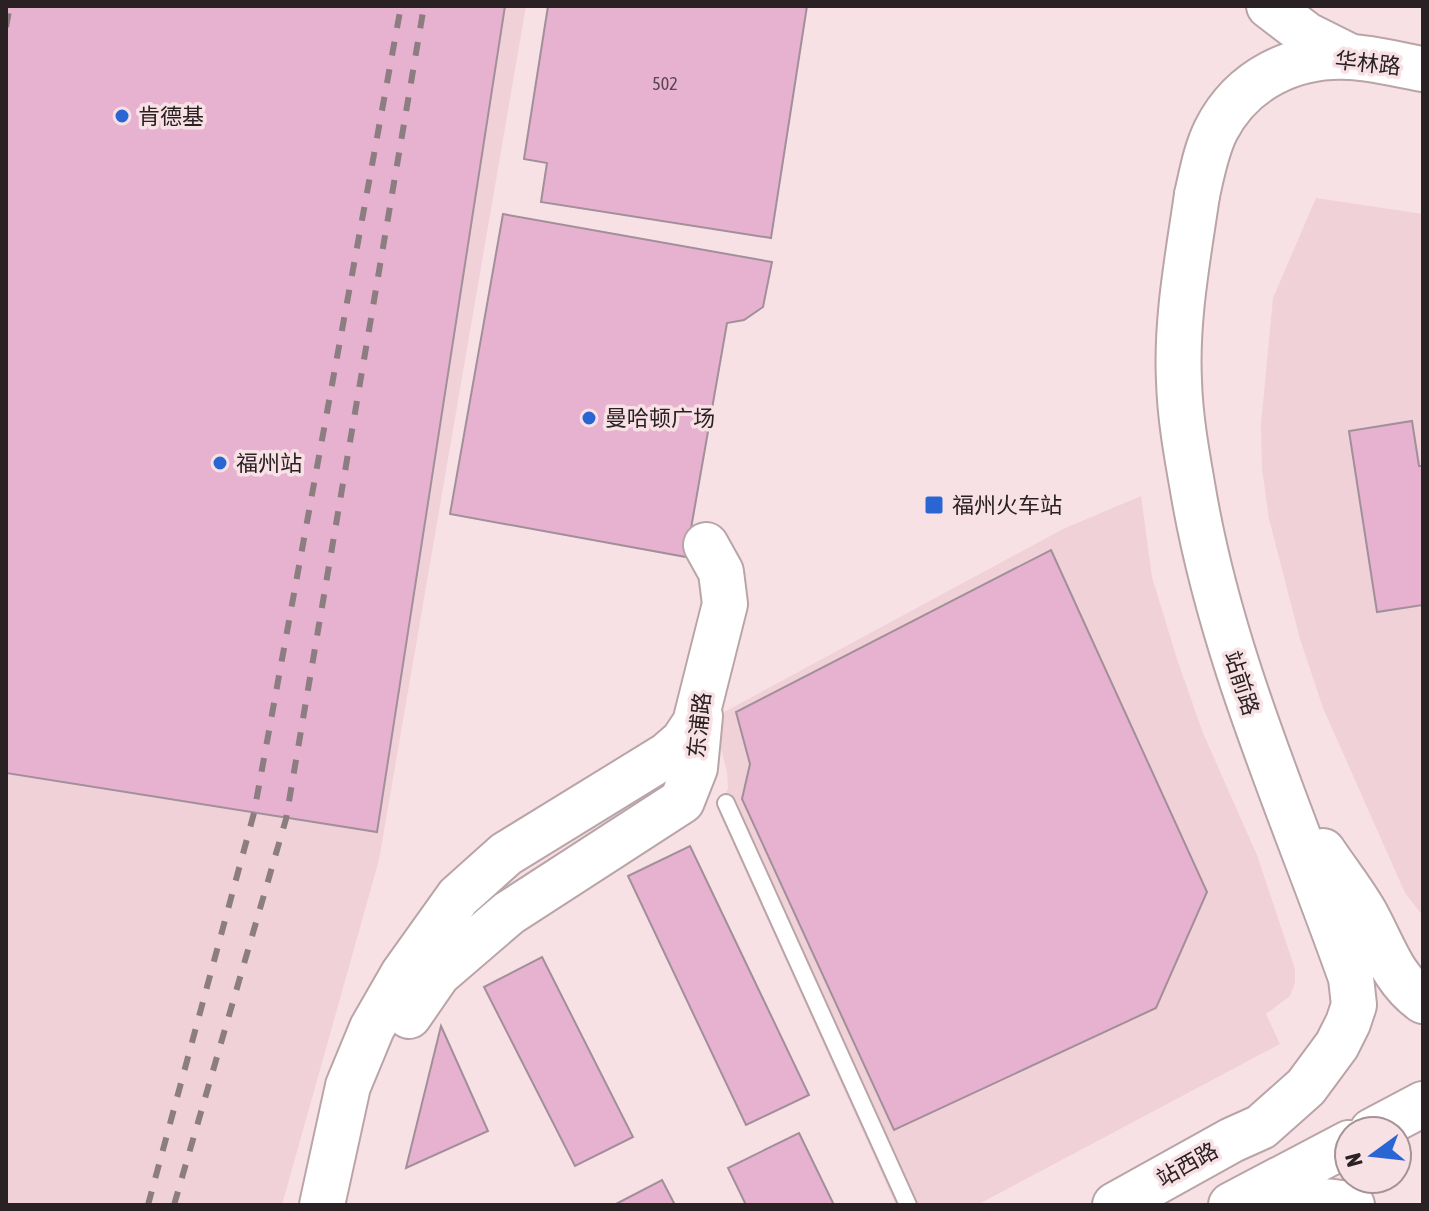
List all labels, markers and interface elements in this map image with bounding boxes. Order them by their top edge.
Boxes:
street label: 华林路 [1334,47,1402,79]
house number: 502 [652,73,678,94]
place label: 肯德基 [138,103,204,129]
marker: 肯德基 [113,107,131,125]
place label: 曼哈顿广场 [605,405,715,431]
marker: 曼哈顿广场 [580,409,598,427]
place label: 福州站 [236,450,302,476]
marker: 福州站 [211,454,229,472]
place label: 福州火车站 [952,492,1062,518]
marker: 福州火车站 [923,494,945,516]
street label: 站前路 [1219,648,1265,718]
street label: 东浦路 [683,691,715,759]
north arrow [1333,1115,1413,1195]
street label: 站西路 [1152,1137,1222,1191]
text: N [1339,1151,1368,1170]

